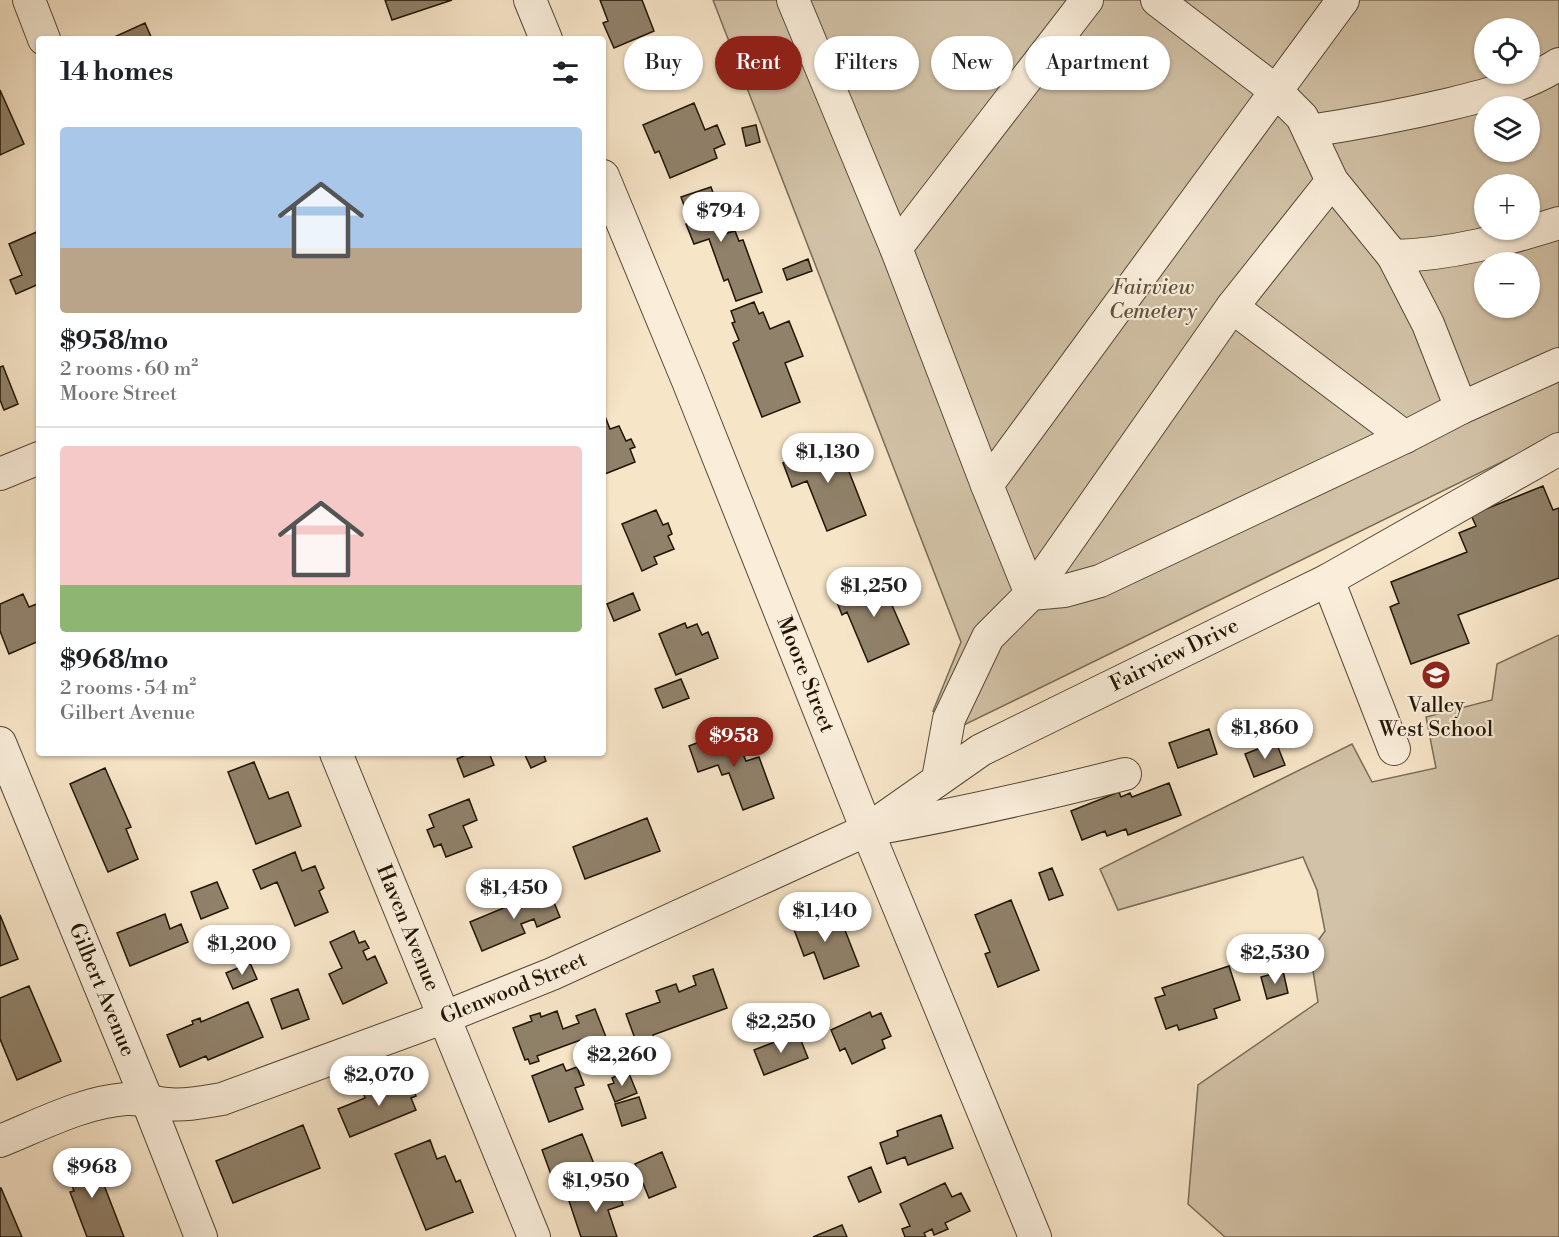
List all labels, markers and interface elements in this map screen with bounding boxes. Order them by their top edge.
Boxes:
map controls [1474,18,1540,318]
button: locate [1474,18,1540,84]
chip: Buy [624,36,703,90]
chip: Rent [715,36,802,90]
chip: Filters [814,36,919,90]
chip: New [931,36,1013,90]
chip: Apartment [1025,36,1170,90]
text: 14 homes [60,56,173,88]
icon: filters [549,56,582,89]
button: layers [1474,96,1540,162]
icon: home [267,166,375,274]
button: + [1474,174,1540,240]
pin: $794 [685,192,757,243]
text: $794 [696,199,746,224]
button: − [1474,252,1540,318]
park label: Fairview Cemetery [1109,275,1198,325]
text: $958/mo [60,325,168,357]
text: 2 rooms · 60 m² [60,357,198,382]
text: Moore Street [60,382,177,407]
pin: $1,130 [779,433,877,484]
text: $1,130 [796,440,860,465]
icon: home [267,485,375,593]
pin: $1,250 [825,567,923,618]
text: $1,250 [840,574,908,599]
street label: Moore Street [770,613,840,737]
street label: Fairview Drive [1106,613,1243,698]
text: $968/mo [60,644,169,676]
school or university icon: Valley West School [1420,659,1452,691]
text: 2 rooms · 54 m² [60,676,196,701]
place label: Valley West School [1378,693,1493,743]
text: Gilbert Avenue [60,701,195,726]
pin: $1,860 [1216,709,1314,760]
text: $1,860 [1231,716,1299,741]
pin: $958 [698,717,770,768]
text: $958 [709,724,759,749]
street label: Haven Avenue [370,861,445,995]
pin: $1,450 [465,869,563,920]
text: $1,450 [480,876,548,901]
pin: $1,140 [776,892,874,943]
text: $1,140 [793,899,857,924]
street label: Gilbert Avenue [63,919,141,1060]
pin: $1,200 [193,925,291,976]
text: $1,200 [207,932,277,957]
pin: $2,530 [1226,934,1324,985]
text: $2,530 [1240,941,1310,966]
street label: Glenwood Street [437,947,591,1030]
pin: $2,250 [732,1003,830,1054]
text: $2,250 [746,1010,816,1035]
pin: $2,260 [573,1036,671,1087]
text: $2,260 [587,1043,657,1068]
pin: $2,070 [330,1056,428,1107]
text: $2,070 [344,1063,414,1088]
pin: $968 [56,1148,128,1199]
text: $968 [67,1155,117,1180]
pin: $1,950 [547,1162,645,1213]
text: $1,950 [562,1169,630,1194]

